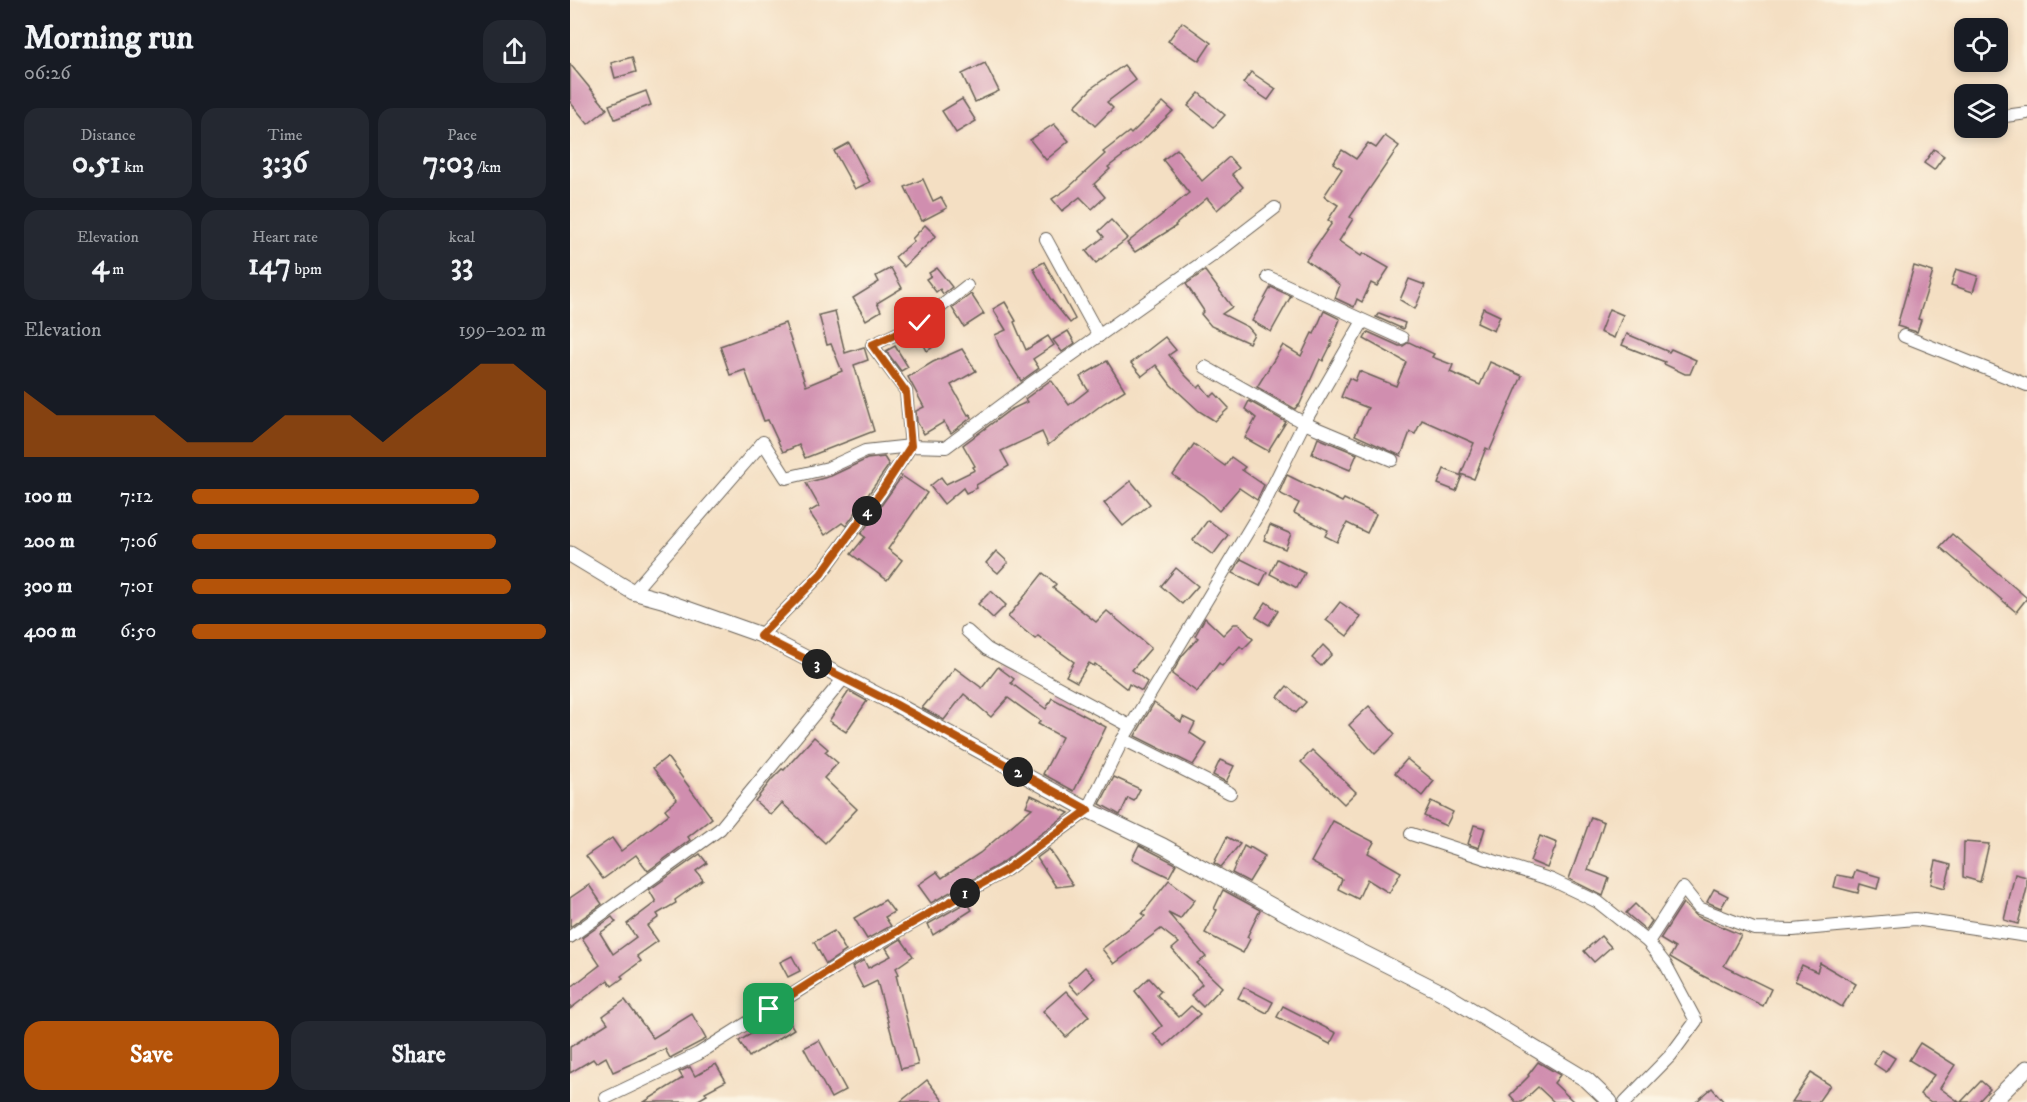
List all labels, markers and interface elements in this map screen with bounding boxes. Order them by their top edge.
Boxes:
text: Morning run [24,18,193,59]
map controls [1954,18,2008,138]
button: locate [1954,18,2008,72]
button: share [483,20,546,83]
text: 06:26 [24,61,71,86]
button: layers [1954,84,2008,138]
text: Distance [80,125,136,145]
text: Time [268,125,302,145]
text: Pace [447,125,477,145]
text: 0.51 [72,145,121,182]
text: 3:36 [262,145,308,182]
text: 7:03 [423,145,474,182]
text: km [121,157,144,177]
text: /km [474,157,501,177]
text: Elevation [77,227,139,247]
text: Heart rate [252,227,318,247]
text: kcal [449,227,475,247]
text: 4 [92,247,109,284]
text: 147 [248,247,291,284]
text: 33 [451,247,473,284]
text: m [109,259,124,279]
text: bpm [291,259,322,279]
pin [894,297,945,348]
icon: check [903,306,936,339]
text: Elevation [24,318,101,343]
text: 199–202 m [459,318,546,343]
text: 100 m [24,484,72,509]
text: 7:12 [120,484,153,509]
pin: 4 [852,496,882,526]
text: 4 [862,501,872,521]
text: 200 m [24,529,75,554]
text: 7:06 [120,529,157,554]
text: 300 m [24,574,72,599]
text: 7:01 [120,574,154,599]
text: 400 m [24,619,76,644]
text: 6:50 [120,619,156,644]
pin: 3 [802,649,832,679]
text: 3 [814,654,820,674]
pin: 2 [1003,757,1033,787]
text: 2 [1014,762,1022,782]
pin: 1 [950,878,980,908]
text: 1 [962,883,968,903]
pin [743,983,794,1034]
icon: arrive [752,992,785,1025]
button: Save [24,1021,279,1090]
button: Share [291,1021,546,1090]

